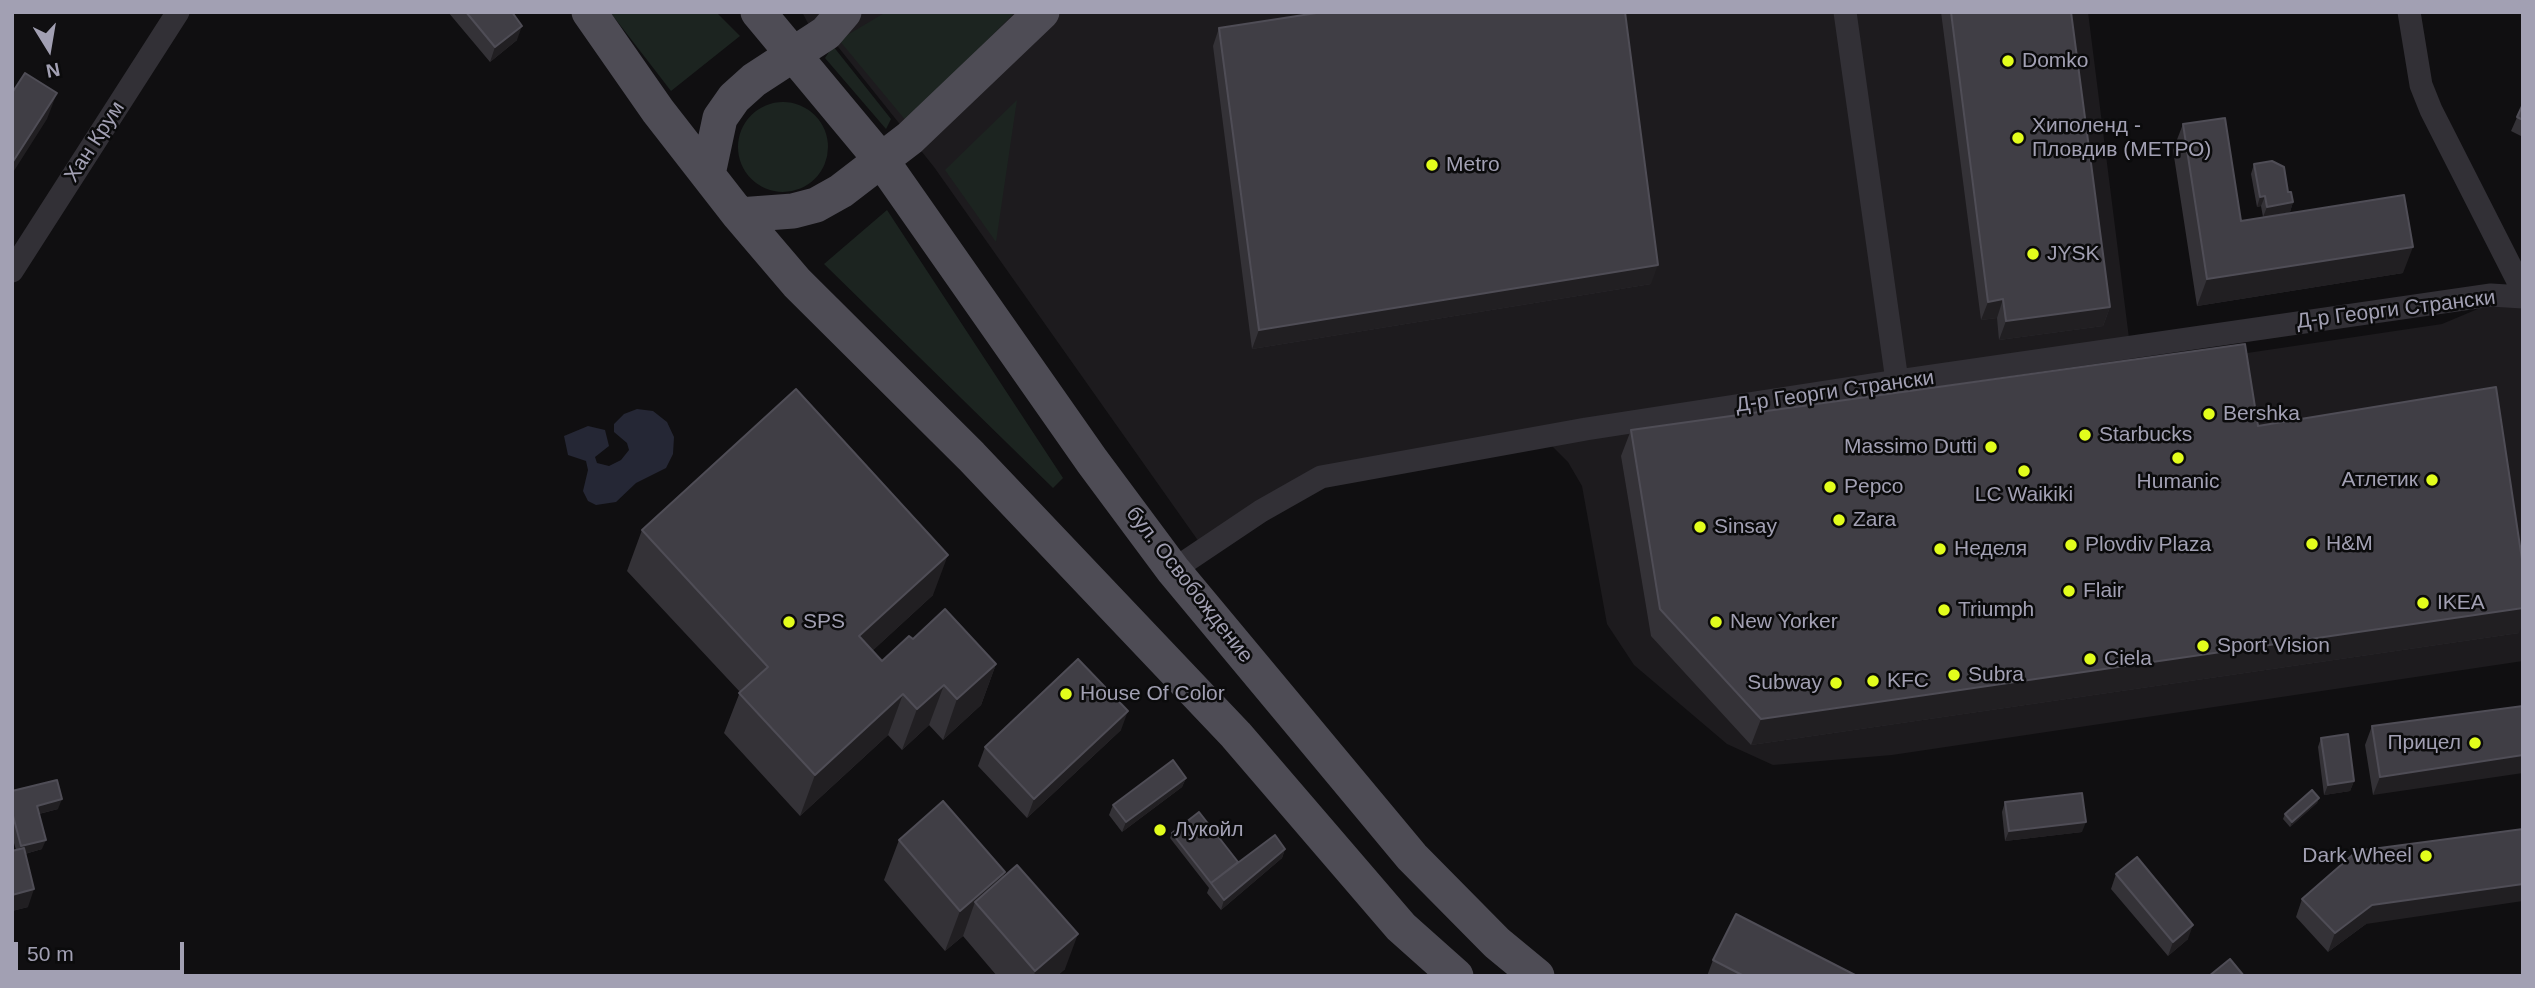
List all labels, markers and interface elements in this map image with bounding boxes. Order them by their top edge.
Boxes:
north arrow [14,14,84,84]
place label: Domko [2022,48,2089,74]
marker: Domko [2000,53,2016,69]
text: N [44,58,62,82]
street label: Хан Крум [60,97,130,187]
place label: Хиполенд - Пловдив (МЕТРО) [2032,113,2211,163]
marker: Хиполенд - Пловдив (МЕТРО) [2010,130,2026,146]
place label: Metro [1446,152,1500,178]
marker: Metro [1424,157,1440,173]
place label: JYSK [2047,241,2100,267]
marker: JYSK [2025,246,2041,262]
street label: Д-р Георги Странски [2295,285,2497,335]
street label: Д-р Георги Странски [1734,366,1936,418]
place label: Bershka [2223,401,2300,427]
marker: Bershka [2201,406,2217,422]
place label: Starbucks [2099,422,2192,448]
marker: Starbucks [2077,427,2093,443]
place label: Massimo Dutti [1844,434,1977,460]
marker: Massimo Dutti [1983,439,1999,455]
marker: Humanic [2170,450,2186,466]
marker: LC Waikiki [2016,463,2032,479]
place label: Атлетик [2342,467,2418,493]
place label: Humanic [2137,469,2219,495]
marker: Атлетик [2424,472,2440,488]
place label: Pepco [1844,474,1904,500]
marker: Pepco [1822,479,1838,495]
place label: LC Waikiki [1975,482,2073,508]
street label: бул. Освобождение [1120,502,1258,668]
place label: Zara [1853,507,1896,533]
marker: Zara [1831,512,1847,528]
place label: Sinsay [1714,514,1777,540]
marker: Sinsay [1692,519,1708,535]
place label: H&M [2326,531,2373,557]
place label: Plovdiv Plaza [2085,532,2211,558]
place label: Неделя [1954,536,2027,562]
marker: H&M [2304,536,2320,552]
marker: Plovdiv Plaza [2063,537,2079,553]
marker: Неделя [1932,541,1948,557]
place label: Flair [2083,578,2124,604]
marker: Flair [2061,583,2077,599]
place label: IKEA [2437,590,2485,616]
marker: IKEA [2415,595,2431,611]
place label: Triumph [1958,597,2034,623]
marker: Triumph [1936,602,1952,618]
place label: SPS [803,609,845,635]
place label: New Yorker [1730,609,1838,635]
marker: SPS [781,614,797,630]
marker: New Yorker [1708,614,1724,630]
place label: Sport Vision [2217,633,2330,659]
marker: Sport Vision [2195,638,2211,654]
place label: Ciela [2104,646,2152,672]
marker: Ciela [2082,651,2098,667]
place label: Subra [1968,662,2024,688]
marker: Subra [1946,667,1962,683]
place label: KFC [1887,668,1929,694]
place label: Subway [1747,670,1822,696]
marker: KFC [1865,673,1881,689]
marker: Subway [1828,675,1844,691]
place label: House Of Color [1080,681,1225,707]
marker: House Of Color [1058,686,1074,702]
place label: Прицел [2387,730,2461,756]
marker: Прицел [2467,735,2483,751]
place label: Лукойл [1174,817,1244,843]
marker: Лукойл [1152,822,1168,838]
place label: Dark Wheel [2302,843,2412,869]
marker: Dark Wheel [2418,848,2434,864]
scale bar [18,928,187,972]
text: 50 m [27,942,74,965]

